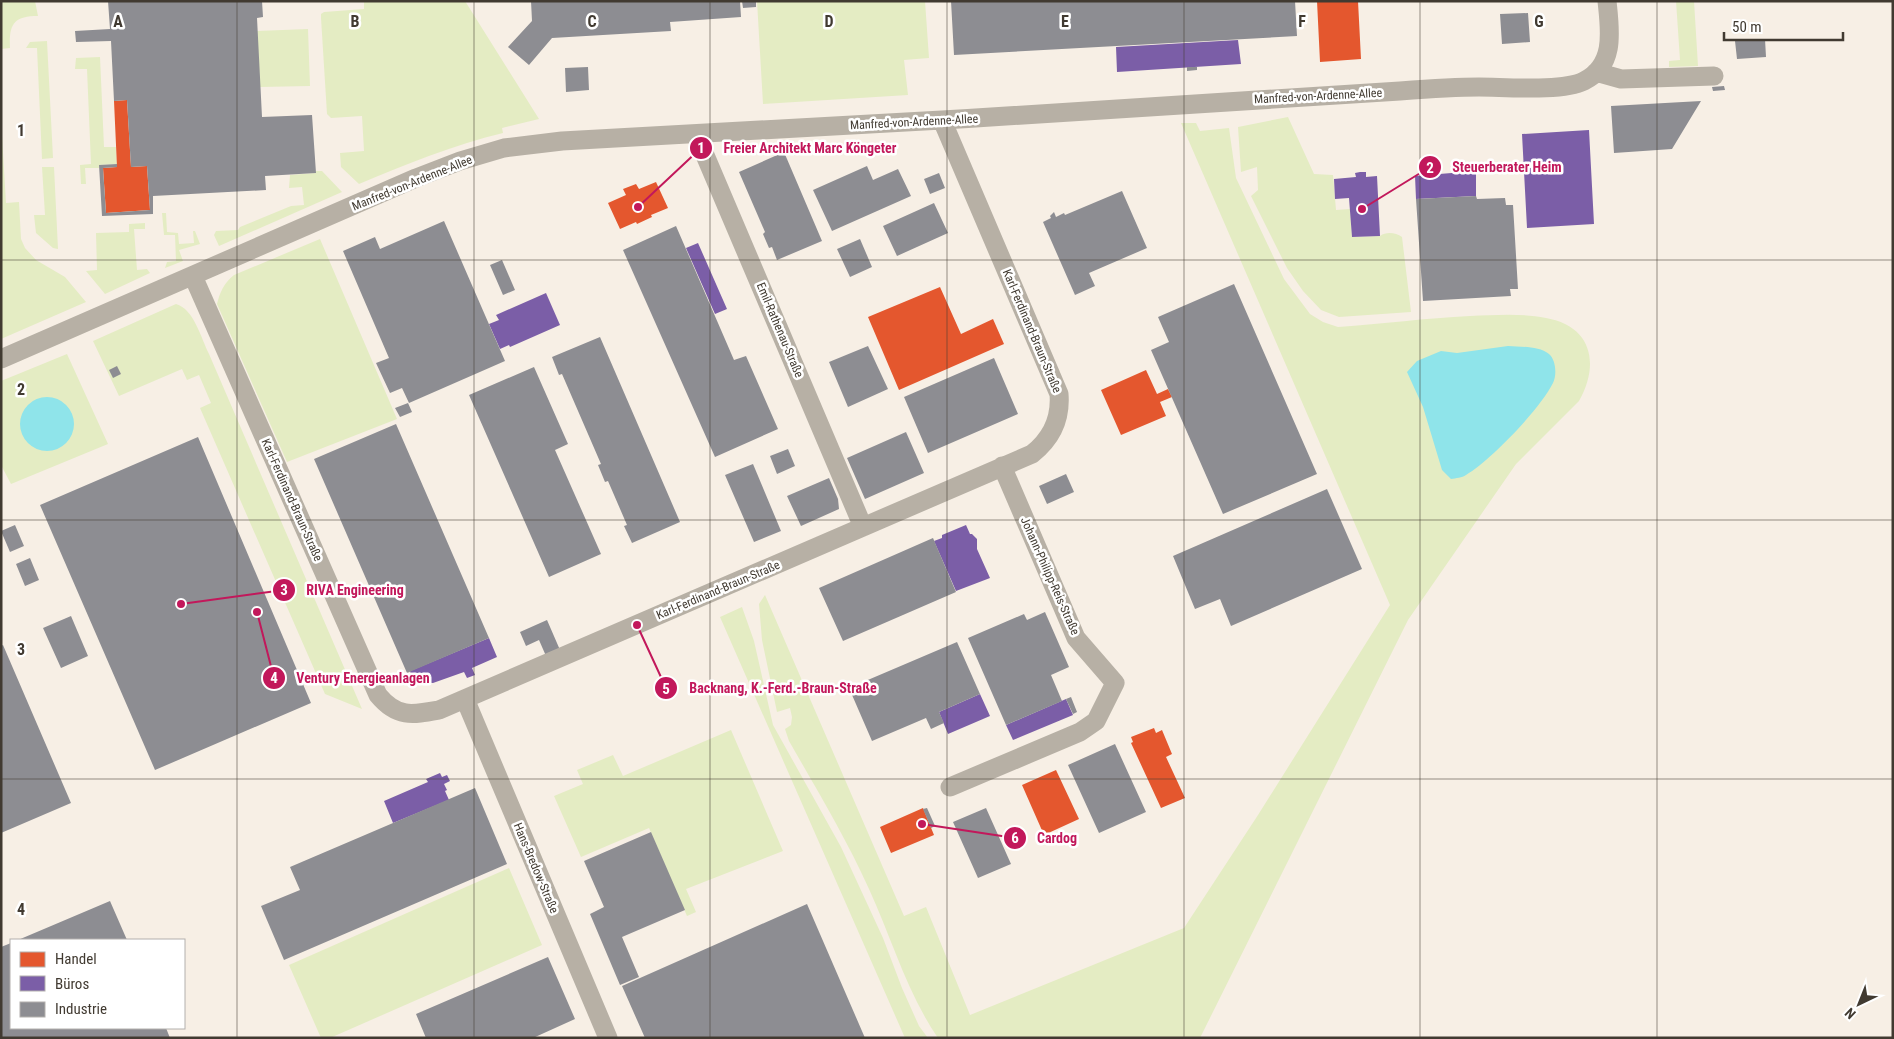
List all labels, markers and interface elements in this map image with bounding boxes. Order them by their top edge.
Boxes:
scale bar [1724,10,1843,42]
text: A [113,12,123,31]
text: B [351,12,360,31]
text: C [587,12,597,31]
text: D [824,12,834,31]
text: E [1061,12,1069,31]
text: F [1298,12,1306,31]
text: G [1534,12,1544,31]
text: 50 m [1732,18,1762,36]
street label: Manfred-von-Ardenne-Allee [1254,86,1383,106]
street label: Manfred-von-Ardenne-Allee [850,112,979,132]
text: 1 [17,121,25,140]
callout: Freier Architekt Marc Köngeter [688,133,906,162]
text: 1 [697,139,705,157]
text: Freier Architekt Marc Köngeter [724,140,897,156]
street label: Manfred-von-Ardenne-Allee [350,152,474,214]
callout: Steuerberater Heim [1417,153,1572,182]
text: 2 [1426,159,1434,177]
text: Steuerberater Heim [1452,159,1562,175]
street label: Karl-Ferdinand-Braun-Straße [1000,267,1065,395]
street label: Emil-Rathenau-Straße [754,280,806,380]
text: 2 [17,380,25,399]
street label: Karl-Ferdinand-Braun-Straße [259,437,326,564]
street label: Johann-Philipp-Reis-Straße [1018,515,1082,637]
street label: Karl-Ferdinand-Braun-Straße [654,557,782,622]
callout: RIVA Engineering [272,575,414,604]
text: 3 [280,581,288,599]
text: RIVA Engineering [306,582,404,598]
text: 3 [17,640,25,659]
callout: Ventury Energieanlagen [261,663,440,692]
text: 4 [270,669,278,687]
text: Ventury Energieanlagen [296,670,430,686]
callout: Backnang, K.-Ferd.-Braun-Straße [654,674,886,703]
text: 5 [662,680,670,698]
text: Backnang, K.-Ferd.-Braun-Straße [689,680,877,696]
street label: Hans-Bredow-Straße [511,821,561,916]
callout: Cardog [1002,824,1087,853]
text: 6 [1011,829,1019,847]
text: Cardog [1037,830,1077,846]
text: 4 [17,900,25,919]
legend [10,939,185,1029]
text: Handel [55,950,97,968]
text: Büros [55,975,89,993]
north arrow [1834,979,1884,1029]
text: Industrie [55,1000,107,1018]
text: N [1842,1005,1859,1022]

